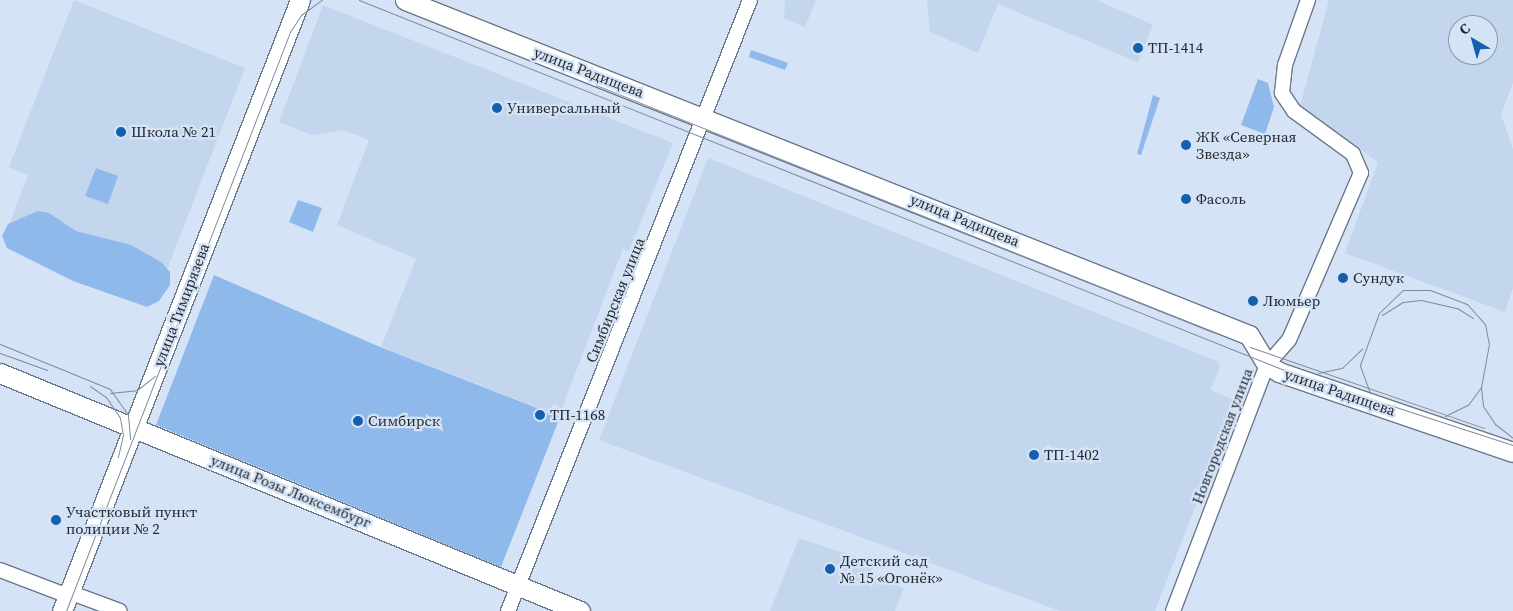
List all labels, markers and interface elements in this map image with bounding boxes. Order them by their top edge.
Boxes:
north arrow [1448,15,1498,65]
text: С [1455,18,1474,40]
place label: ТП-1414 [1148,39,1203,57]
marker: ТП-1414 [1132,42,1144,54]
street label: улица Радищева [532,43,646,101]
place label: Универсальный [507,99,621,117]
marker: Универсальный [491,102,503,114]
place label: Школа № 21 [131,123,216,141]
marker: Школа № 21 [115,126,127,138]
place label: ЖК «Северная Звезда» [1196,127,1297,162]
marker: ЖК «Северная Звезда» [1180,139,1192,151]
street label: улица Радищева [908,190,1022,250]
place label: Фасоль [1196,190,1246,208]
marker: Фасоль [1180,193,1192,205]
street label: Симбирская улица [582,235,648,365]
street label: улица Тимирязева [149,241,213,369]
place label: Сундук [1353,269,1404,287]
marker: Сундук [1337,272,1349,284]
place label: Люмьер [1263,292,1320,310]
marker: Люмьер [1247,295,1259,307]
street label: Новгородская улица [1188,365,1256,507]
street label: улица Радищева [1282,365,1398,419]
place label: ТП-1168 [550,406,605,424]
marker: ТП-1168 [534,409,546,421]
place label: Симбирск [368,412,440,430]
marker: Симбирск [352,415,364,427]
place label: ТП-1402 [1044,446,1099,464]
marker: ТП-1402 [1028,449,1040,461]
street label: улица Розы Люксембург [208,451,374,531]
place label: Участковый пункт полиции № 2 [66,502,197,537]
marker: Участковый пункт полиции № 2 [50,514,62,526]
place label: Детский сад № 15 «Огонёк» [840,551,943,586]
marker: Детский сад № 15 «Огонёк» [824,563,836,575]

